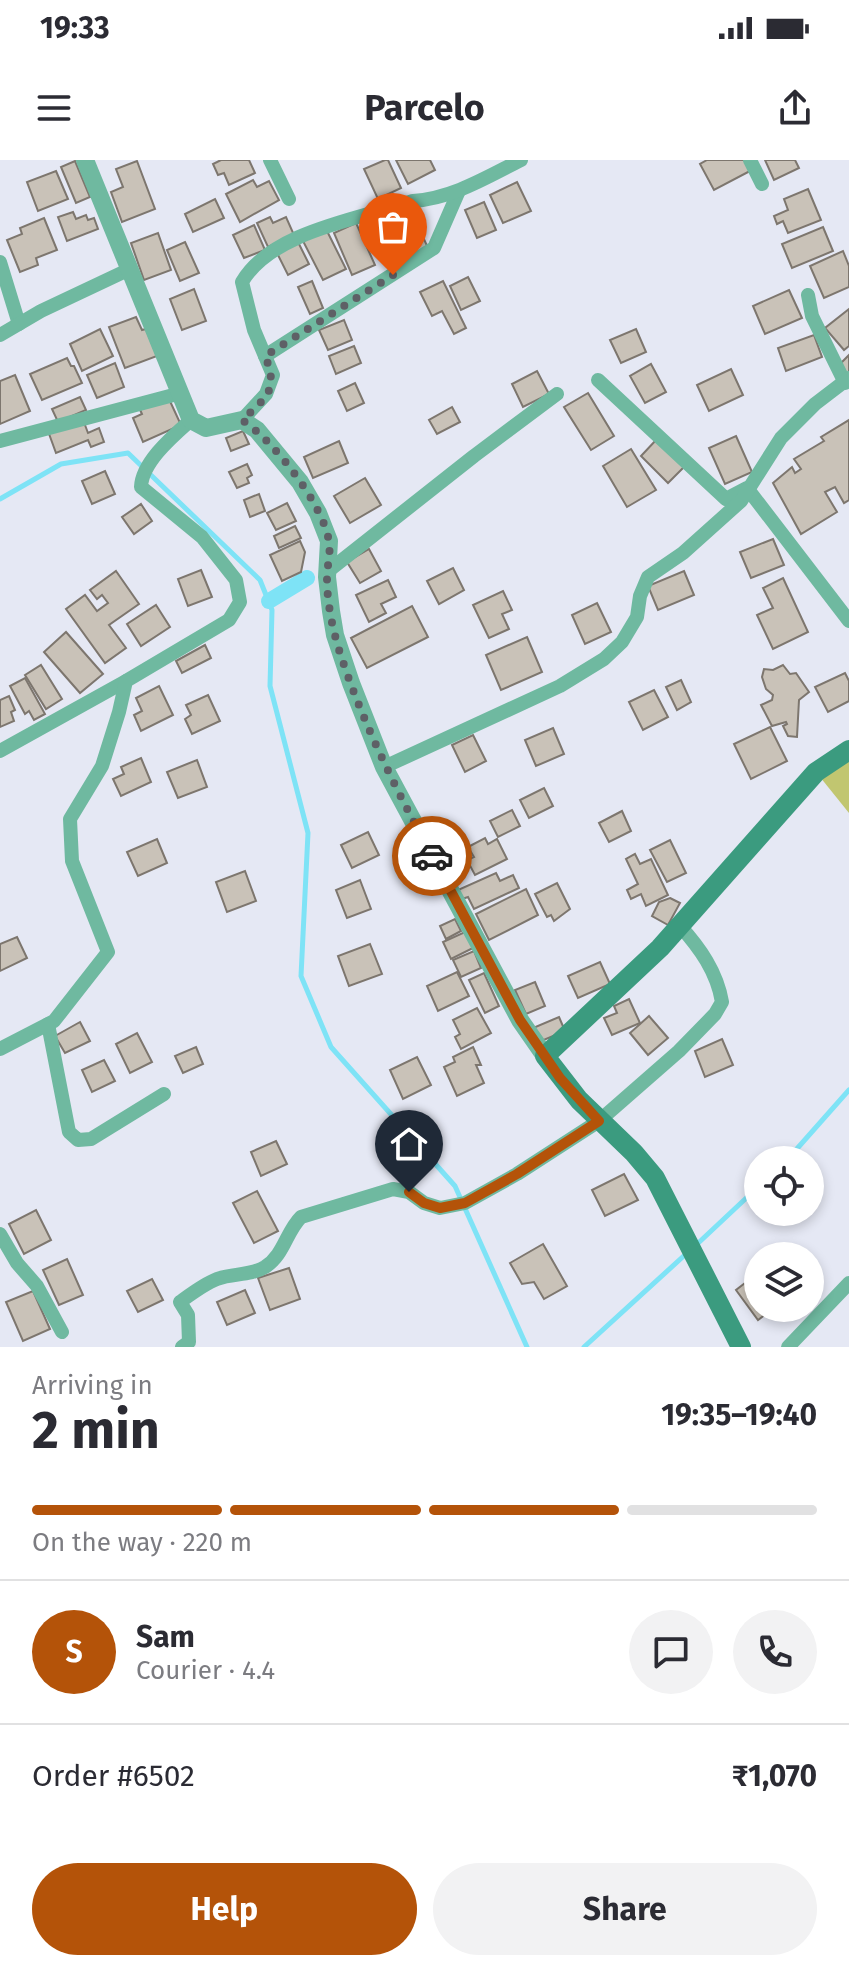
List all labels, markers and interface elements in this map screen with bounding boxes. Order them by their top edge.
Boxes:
text: 19:33 [40,10,110,46]
icon: menu [32,86,76,130]
text: Parcelo [364,86,485,130]
icon: share [773,86,817,130]
pin [359,193,427,275]
icon: bag [371,205,415,249]
courier [392,816,472,896]
icon: car [410,834,454,878]
pin [375,1110,443,1192]
icon: home [387,1122,431,1166]
map controls [744,1146,824,1322]
button: locate [744,1146,824,1226]
button: layers [744,1242,824,1322]
text: Arriving in [32,1370,153,1401]
text: 19:35–19:40 [661,1397,817,1433]
text: 2 min [32,1399,160,1462]
text: On the way · 220 m [32,1527,252,1558]
button: chat [629,1610,713,1694]
button: phone [733,1610,817,1694]
text: Sam [136,1619,195,1655]
text: S [65,1634,83,1670]
text: Courier · 4.4 [136,1655,275,1686]
text: Order #6502 [32,1758,195,1794]
text: ₹1,070 [732,1758,817,1794]
button: Help [32,1863,417,1955]
button: Share [433,1863,817,1955]

